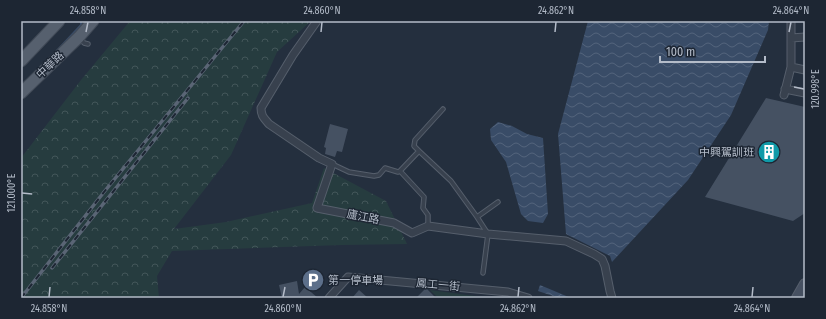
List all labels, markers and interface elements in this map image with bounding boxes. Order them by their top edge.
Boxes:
text: 24.858°N [70,5,106,17]
text: 24.860°N [303,5,341,17]
text: 24.862°N [538,5,574,17]
text: 24.864°N [773,5,809,17]
scale bar [660,38,765,64]
text: 100 m [666,45,695,59]
street label: 中華路 [34,49,66,81]
text: 120.998°E [810,69,822,109]
building icon: 中興駕訓班 [756,139,782,165]
place label: 中興駕訓班 [699,146,754,159]
text: 121.000°E [6,173,18,213]
street label: 廬江路 [346,207,380,227]
parking icon: 第一停車場 [300,267,326,293]
place label: 第一停車場 [328,274,383,287]
street label: 鳳工一街 [416,277,460,293]
text: 24.858°N [31,303,67,315]
text: 24.860°N [264,303,302,315]
text: 24.862°N [500,303,536,315]
text: 24.864°N [734,303,770,315]

